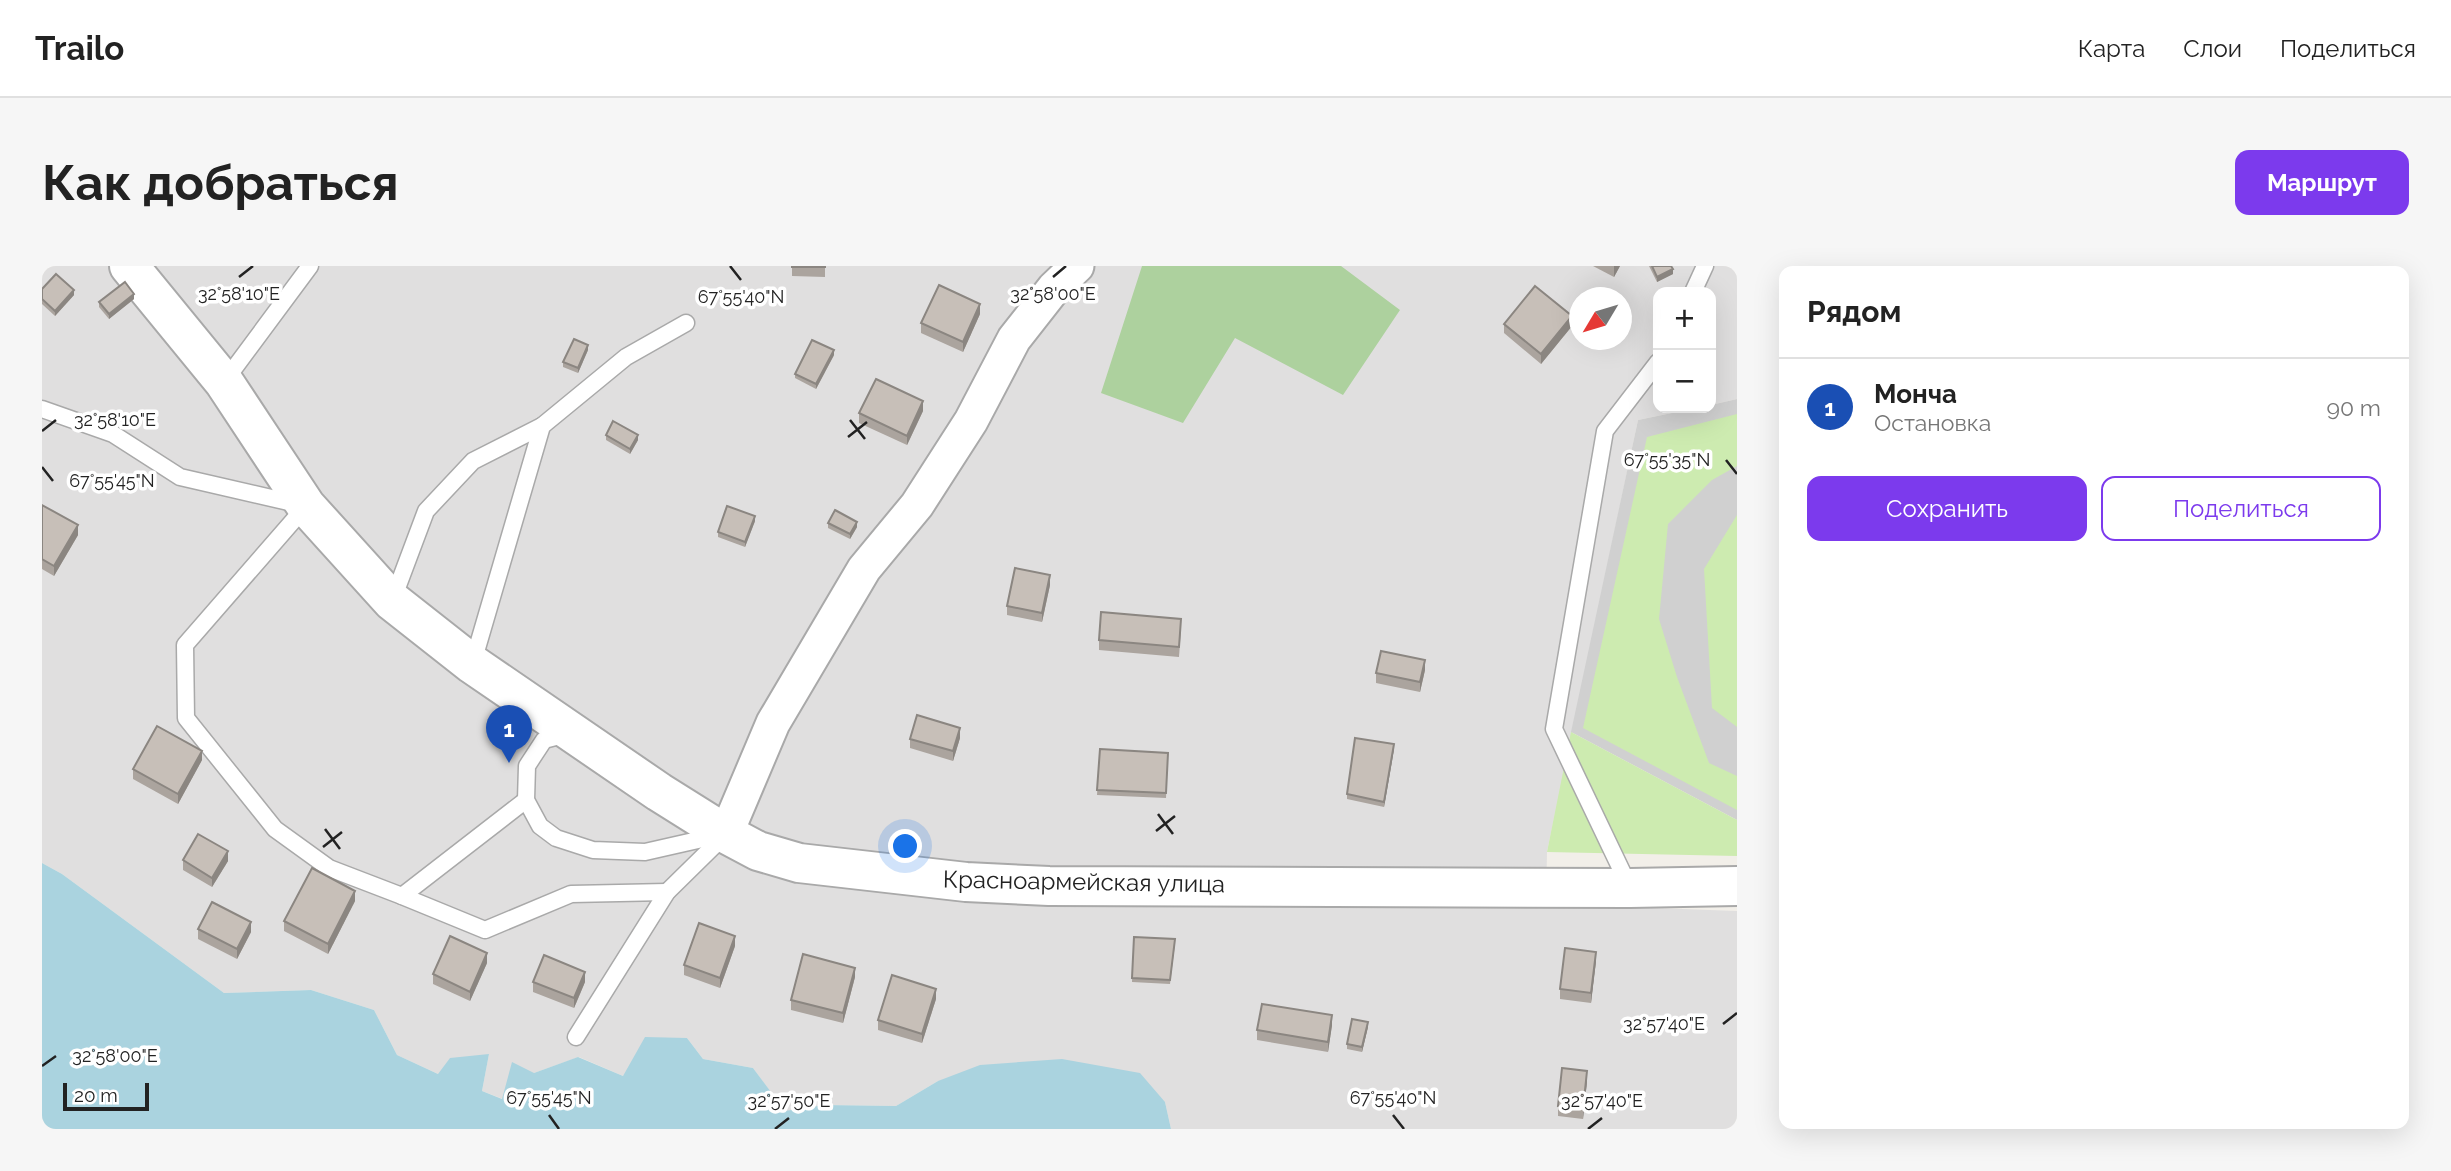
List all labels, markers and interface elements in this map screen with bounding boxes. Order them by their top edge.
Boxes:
text: Trailo [35,29,124,68]
text: Карта [2078,34,2145,63]
text: Слои [2183,34,2242,63]
text: Поделиться [2280,34,2416,63]
button: Маршрут [2235,150,2409,215]
text: Как добраться [42,154,399,211]
text: 32°58'10"E [198,283,280,304]
text: 32°58'00"E [1010,283,1096,304]
text: 67°55'40"N [698,286,784,307]
north arrow [1569,287,1632,350]
map controls [1653,287,1716,413]
button: + [1653,287,1716,350]
text: Рядом [1807,294,1901,329]
button: − [1653,350,1716,413]
text: Монча [1874,379,1957,409]
text: 1 [1824,394,1836,421]
text: 90 m [2326,394,2381,421]
text: 32°58'10"E [74,409,156,430]
text: Остановка [1874,409,1991,436]
text: 67°55'35"N [1624,449,1710,470]
text: 67°55'45"N [69,470,155,491]
button: Сохранить [1807,476,2087,541]
button: Поделиться [2101,476,2381,541]
pin: 1 [486,705,532,763]
your location [888,829,922,863]
street label: Красноармейская улица [943,865,1225,898]
text: 32°57'40"E [1623,1013,1705,1034]
text: 32°58'00"E [72,1045,158,1066]
scale bar [63,1080,149,1112]
text: 20 m [74,1084,118,1106]
text: 67°55'45"N [506,1087,592,1108]
text: 67°55'40"N [1350,1087,1436,1108]
text: 32°57'50"E [748,1090,830,1111]
text: 32°57'40"E [1561,1090,1643,1111]

